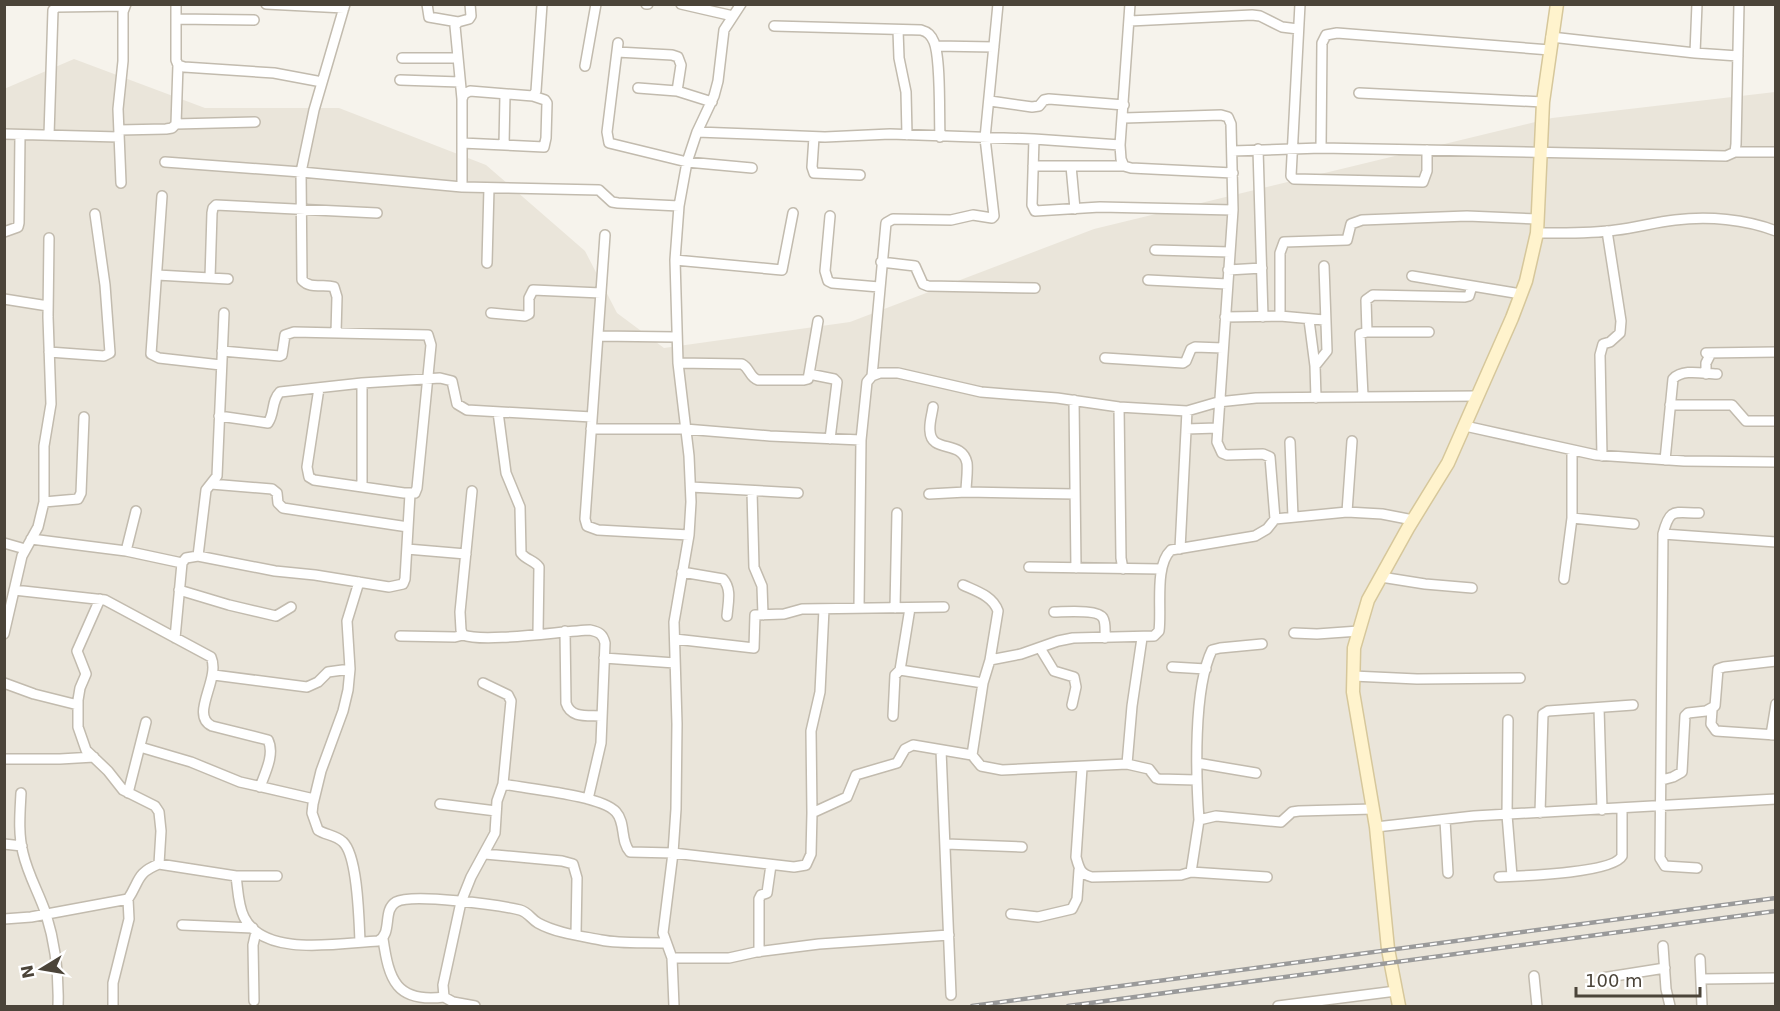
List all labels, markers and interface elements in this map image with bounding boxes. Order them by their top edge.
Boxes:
north arrow [12,939,72,999]
scale bar [1576,960,1700,998]
text: N [17,963,38,980]
text: 100 m [1585,970,1643,991]

